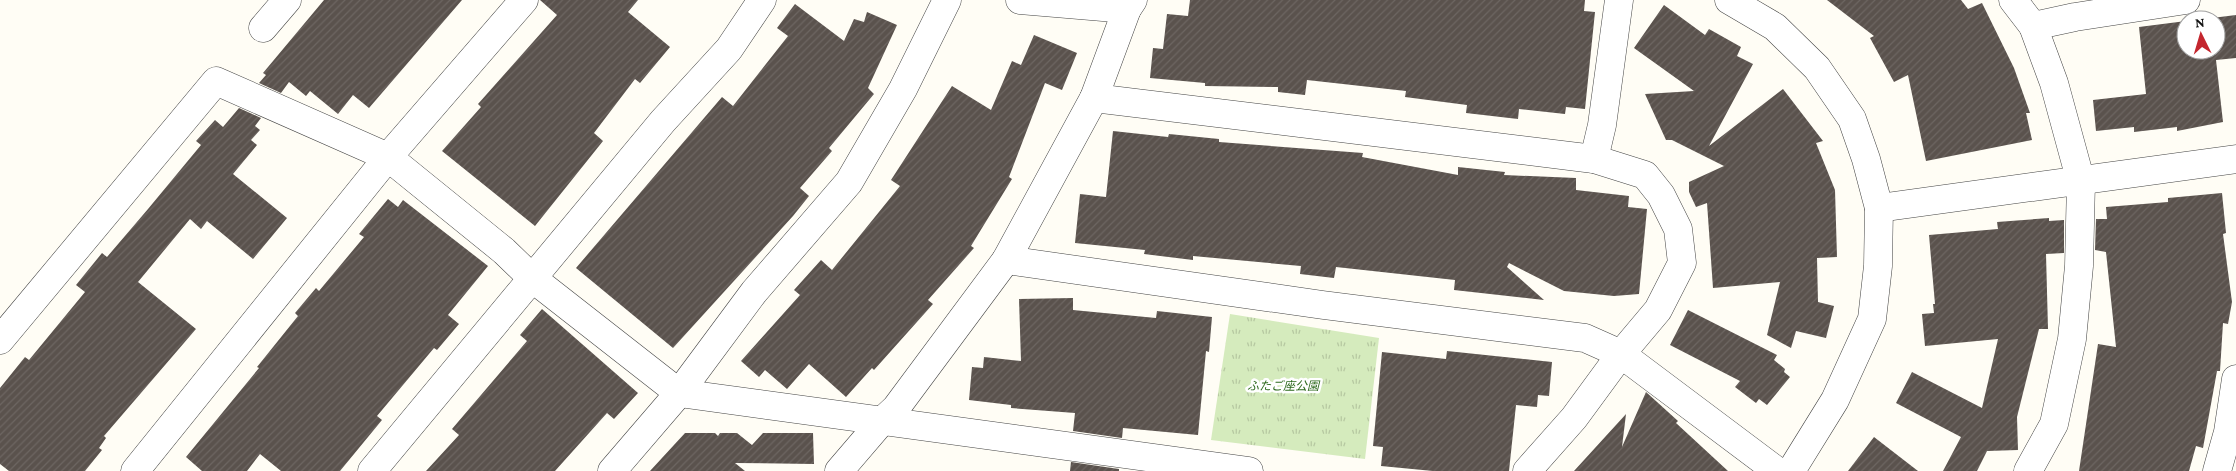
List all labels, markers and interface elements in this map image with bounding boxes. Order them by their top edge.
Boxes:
north arrow [2176,10,2226,60]
text: N [2194,14,2206,30]
park label: ふたご座公園 [1247,379,1321,393]

